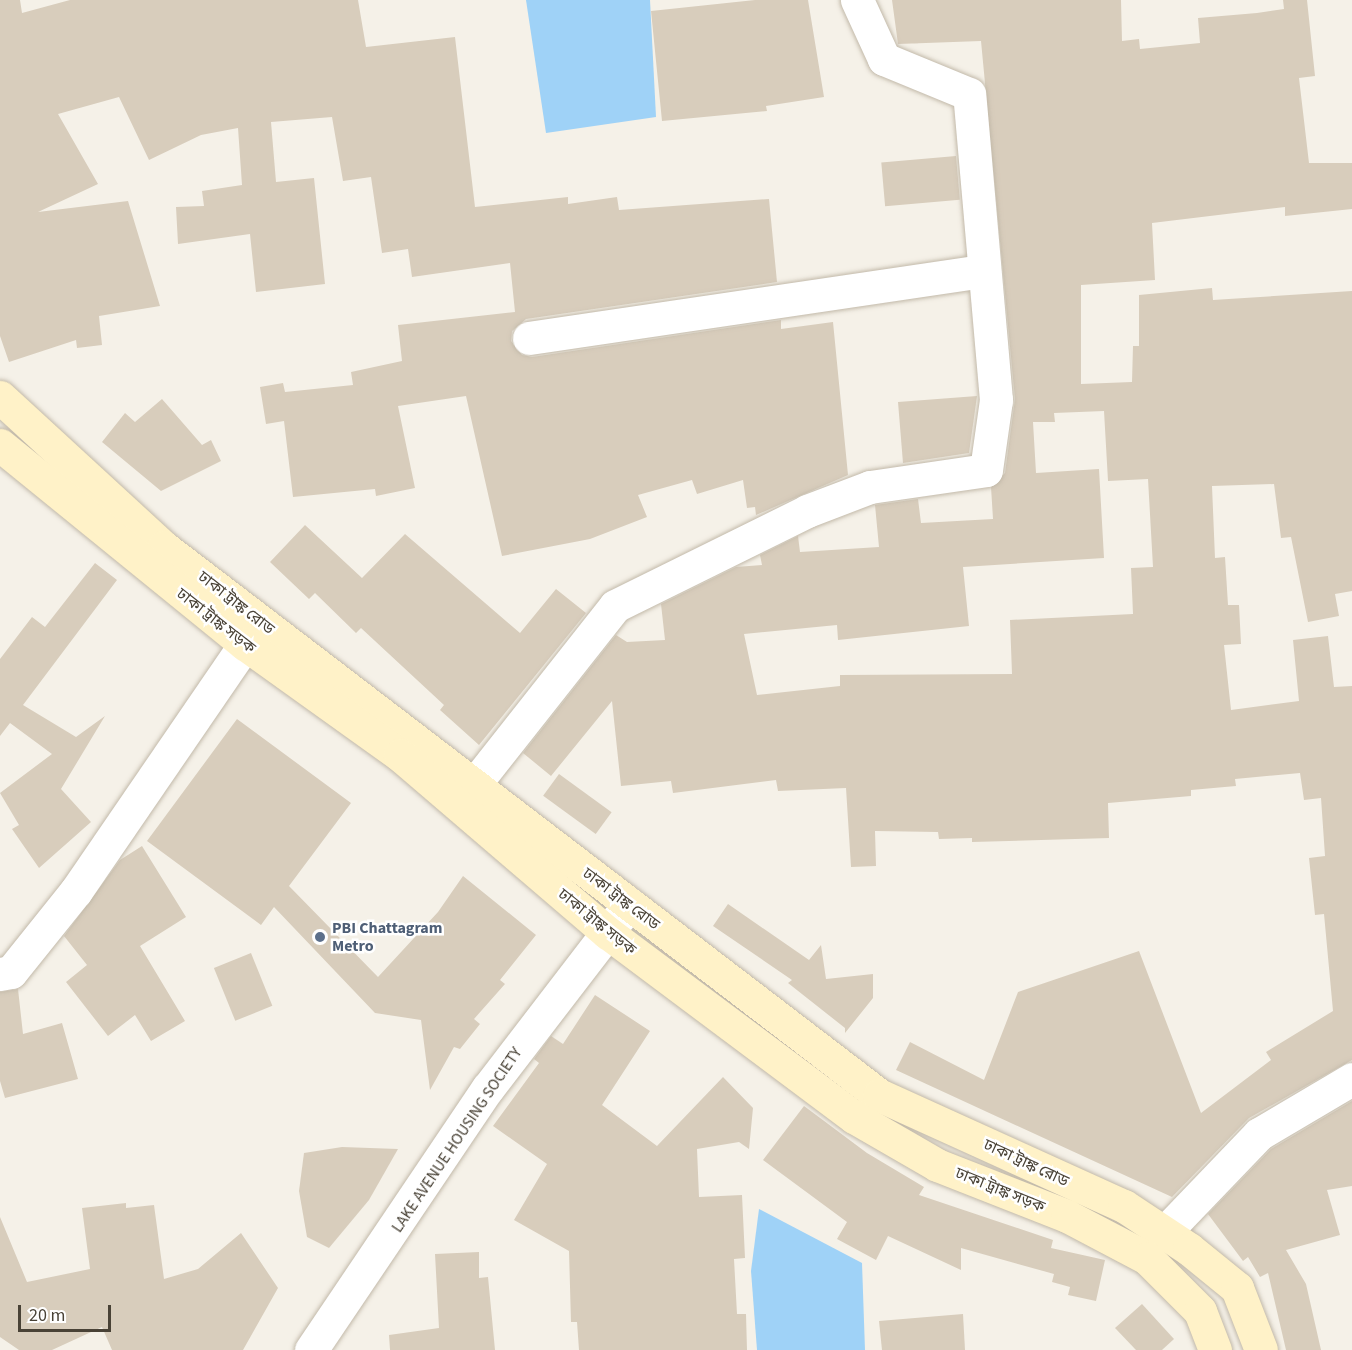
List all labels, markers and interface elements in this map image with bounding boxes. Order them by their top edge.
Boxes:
street label: ঢাকা ট্রাঙ্ক রোড [194,567,278,639]
street label: ঢাকা ট্রাঙ্ক সড়ক [173,584,259,658]
street label: ঢাকা ট্রাঙ্ক রোড [579,864,663,934]
street label: ঢাকা ট্রাঙ্ক সড়ক [554,885,640,959]
place label: PBI Chattagram Metro [332,918,442,956]
marker: PBI Chattagram Metro [313,930,327,944]
street label: LAKE AVENUE HOUSING SOCIETY [388,1044,526,1236]
street label: ঢাকা ট্রাঙ্ক রোড [980,1135,1072,1191]
street label: ঢাকা ট্রাঙ্ক সড়ক [952,1163,1048,1217]
scale bar [21,1293,114,1331]
text: 20 m [29,1303,65,1328]

